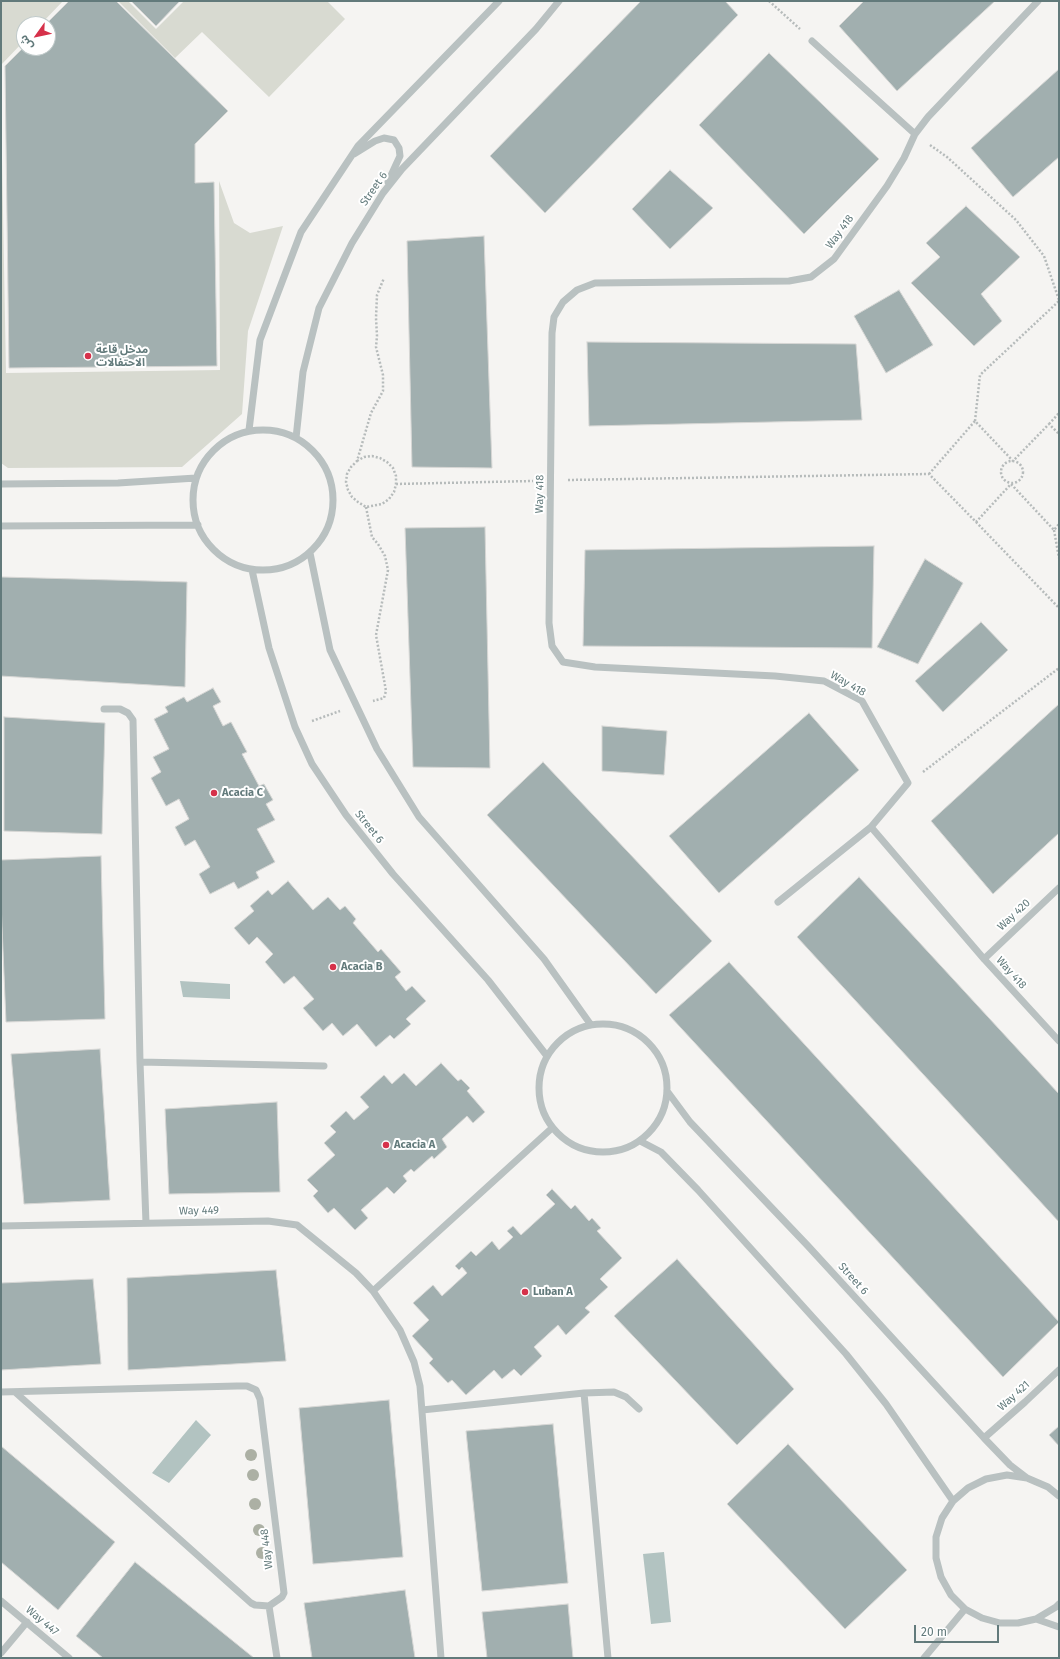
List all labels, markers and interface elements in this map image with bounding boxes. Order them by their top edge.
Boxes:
north arrow [16,16,56,56]
text: ش [17,32,36,52]
street label: Street 6 [358,169,390,209]
street label: Way 418 [823,212,857,252]
place label: مدخل قاعة الاحتفالات [96,343,148,369]
marker: مدخل قاعة الاحتفالات [83,351,93,361]
street label: Way 418 [533,474,547,514]
street label: Way 418 [828,669,868,699]
place label: Acacia C [222,786,263,800]
marker: Acacia C [209,788,219,798]
street label: Street 6 [352,808,386,846]
street label: Way 420 [995,896,1033,934]
street label: Way 418 [993,954,1029,992]
place label: Acacia B [341,960,382,974]
marker: Acacia B [328,962,338,972]
place label: Acacia A [394,1138,435,1152]
marker: Acacia A [381,1140,391,1150]
street label: Way 449 [179,1204,219,1218]
street label: Street 6 [835,1260,871,1298]
place label: Luban A [533,1285,573,1299]
marker: Luban A [520,1287,530,1297]
street label: Way 421 [995,1378,1033,1414]
street label: Way 448 [258,1528,276,1570]
street label: Way 447 [23,1603,61,1639]
scale bar [916,1617,1001,1643]
text: 20 m [921,1625,947,1639]

